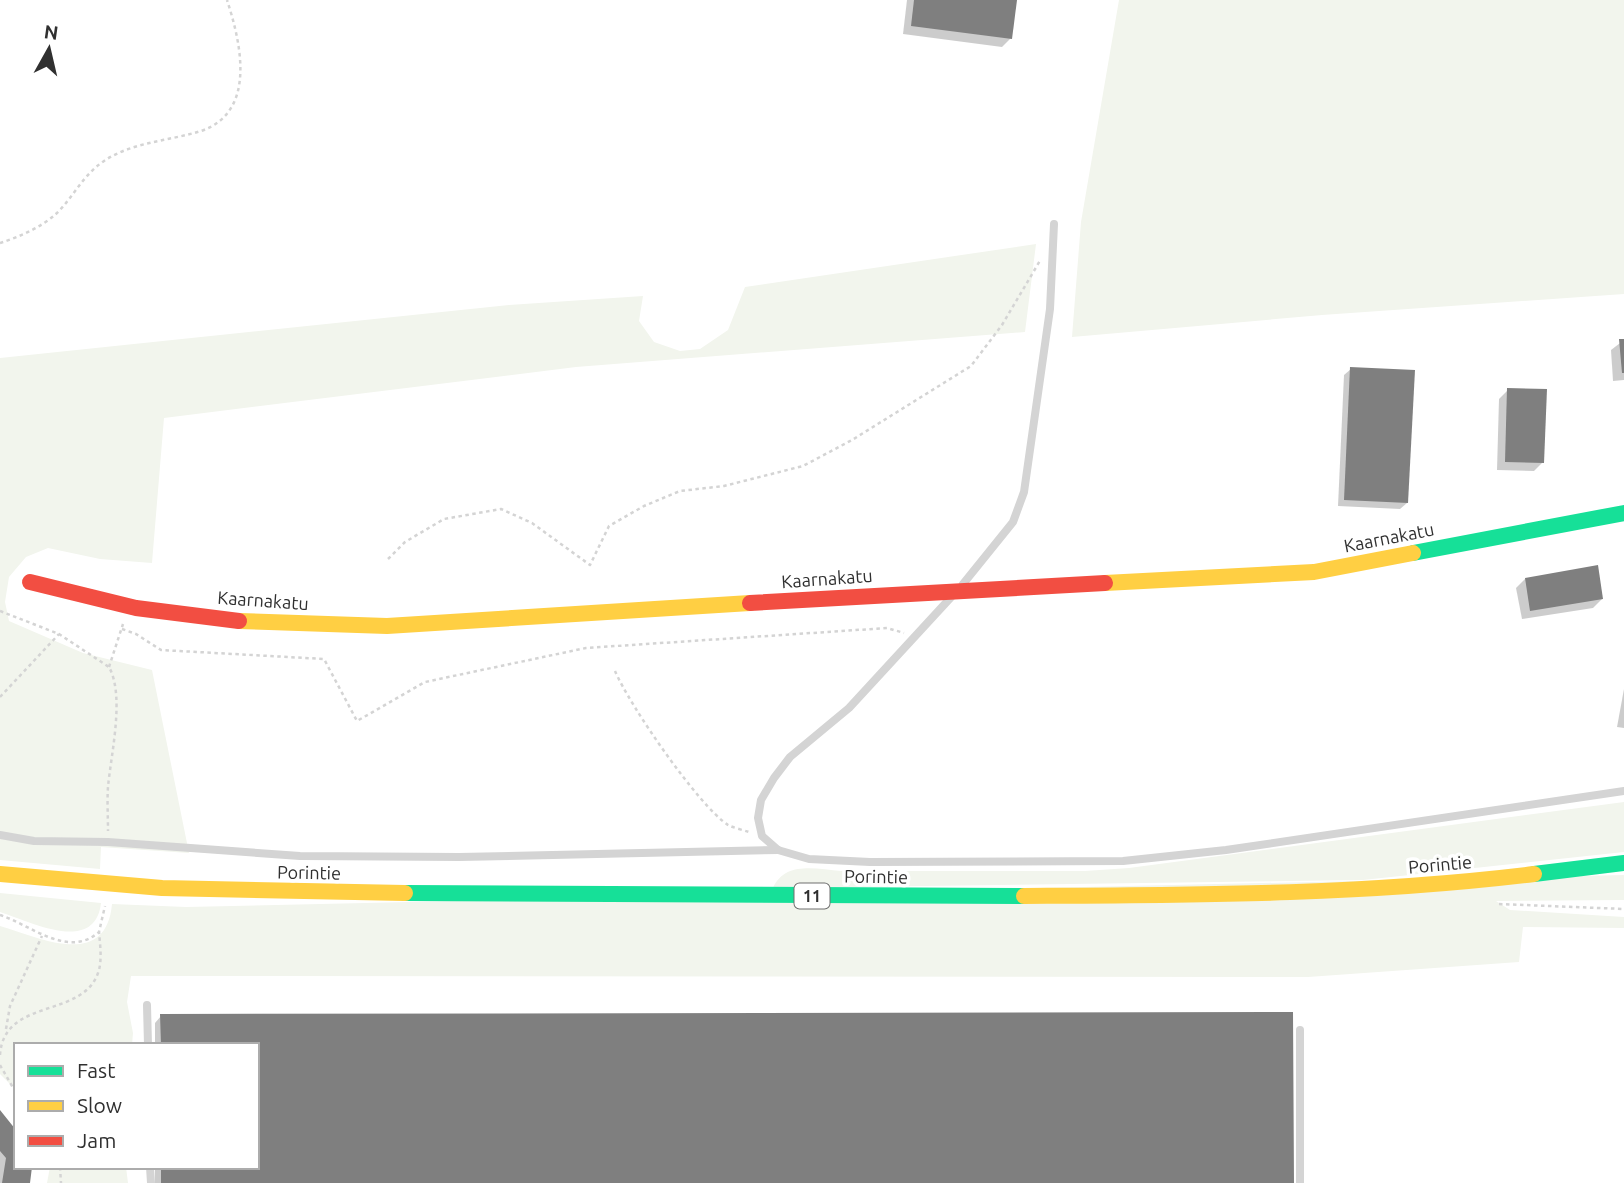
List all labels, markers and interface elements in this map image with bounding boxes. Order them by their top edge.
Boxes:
north arrow [14,14,84,84]
text: N [43,20,60,44]
street label: Kaarnakatu [1342,518,1436,556]
street label: Kaarnakatu [781,565,873,591]
street label: Kaarnakatu [217,587,309,613]
street label: Porintie [1407,851,1473,877]
street label: Porintie [277,861,341,883]
street label: Porintie [844,865,908,887]
road number: 11 [794,884,830,908]
legend [14,1043,259,1169]
text: Fast [77,1058,115,1082]
text: Slow [77,1093,122,1117]
text: Jam [77,1128,116,1152]

